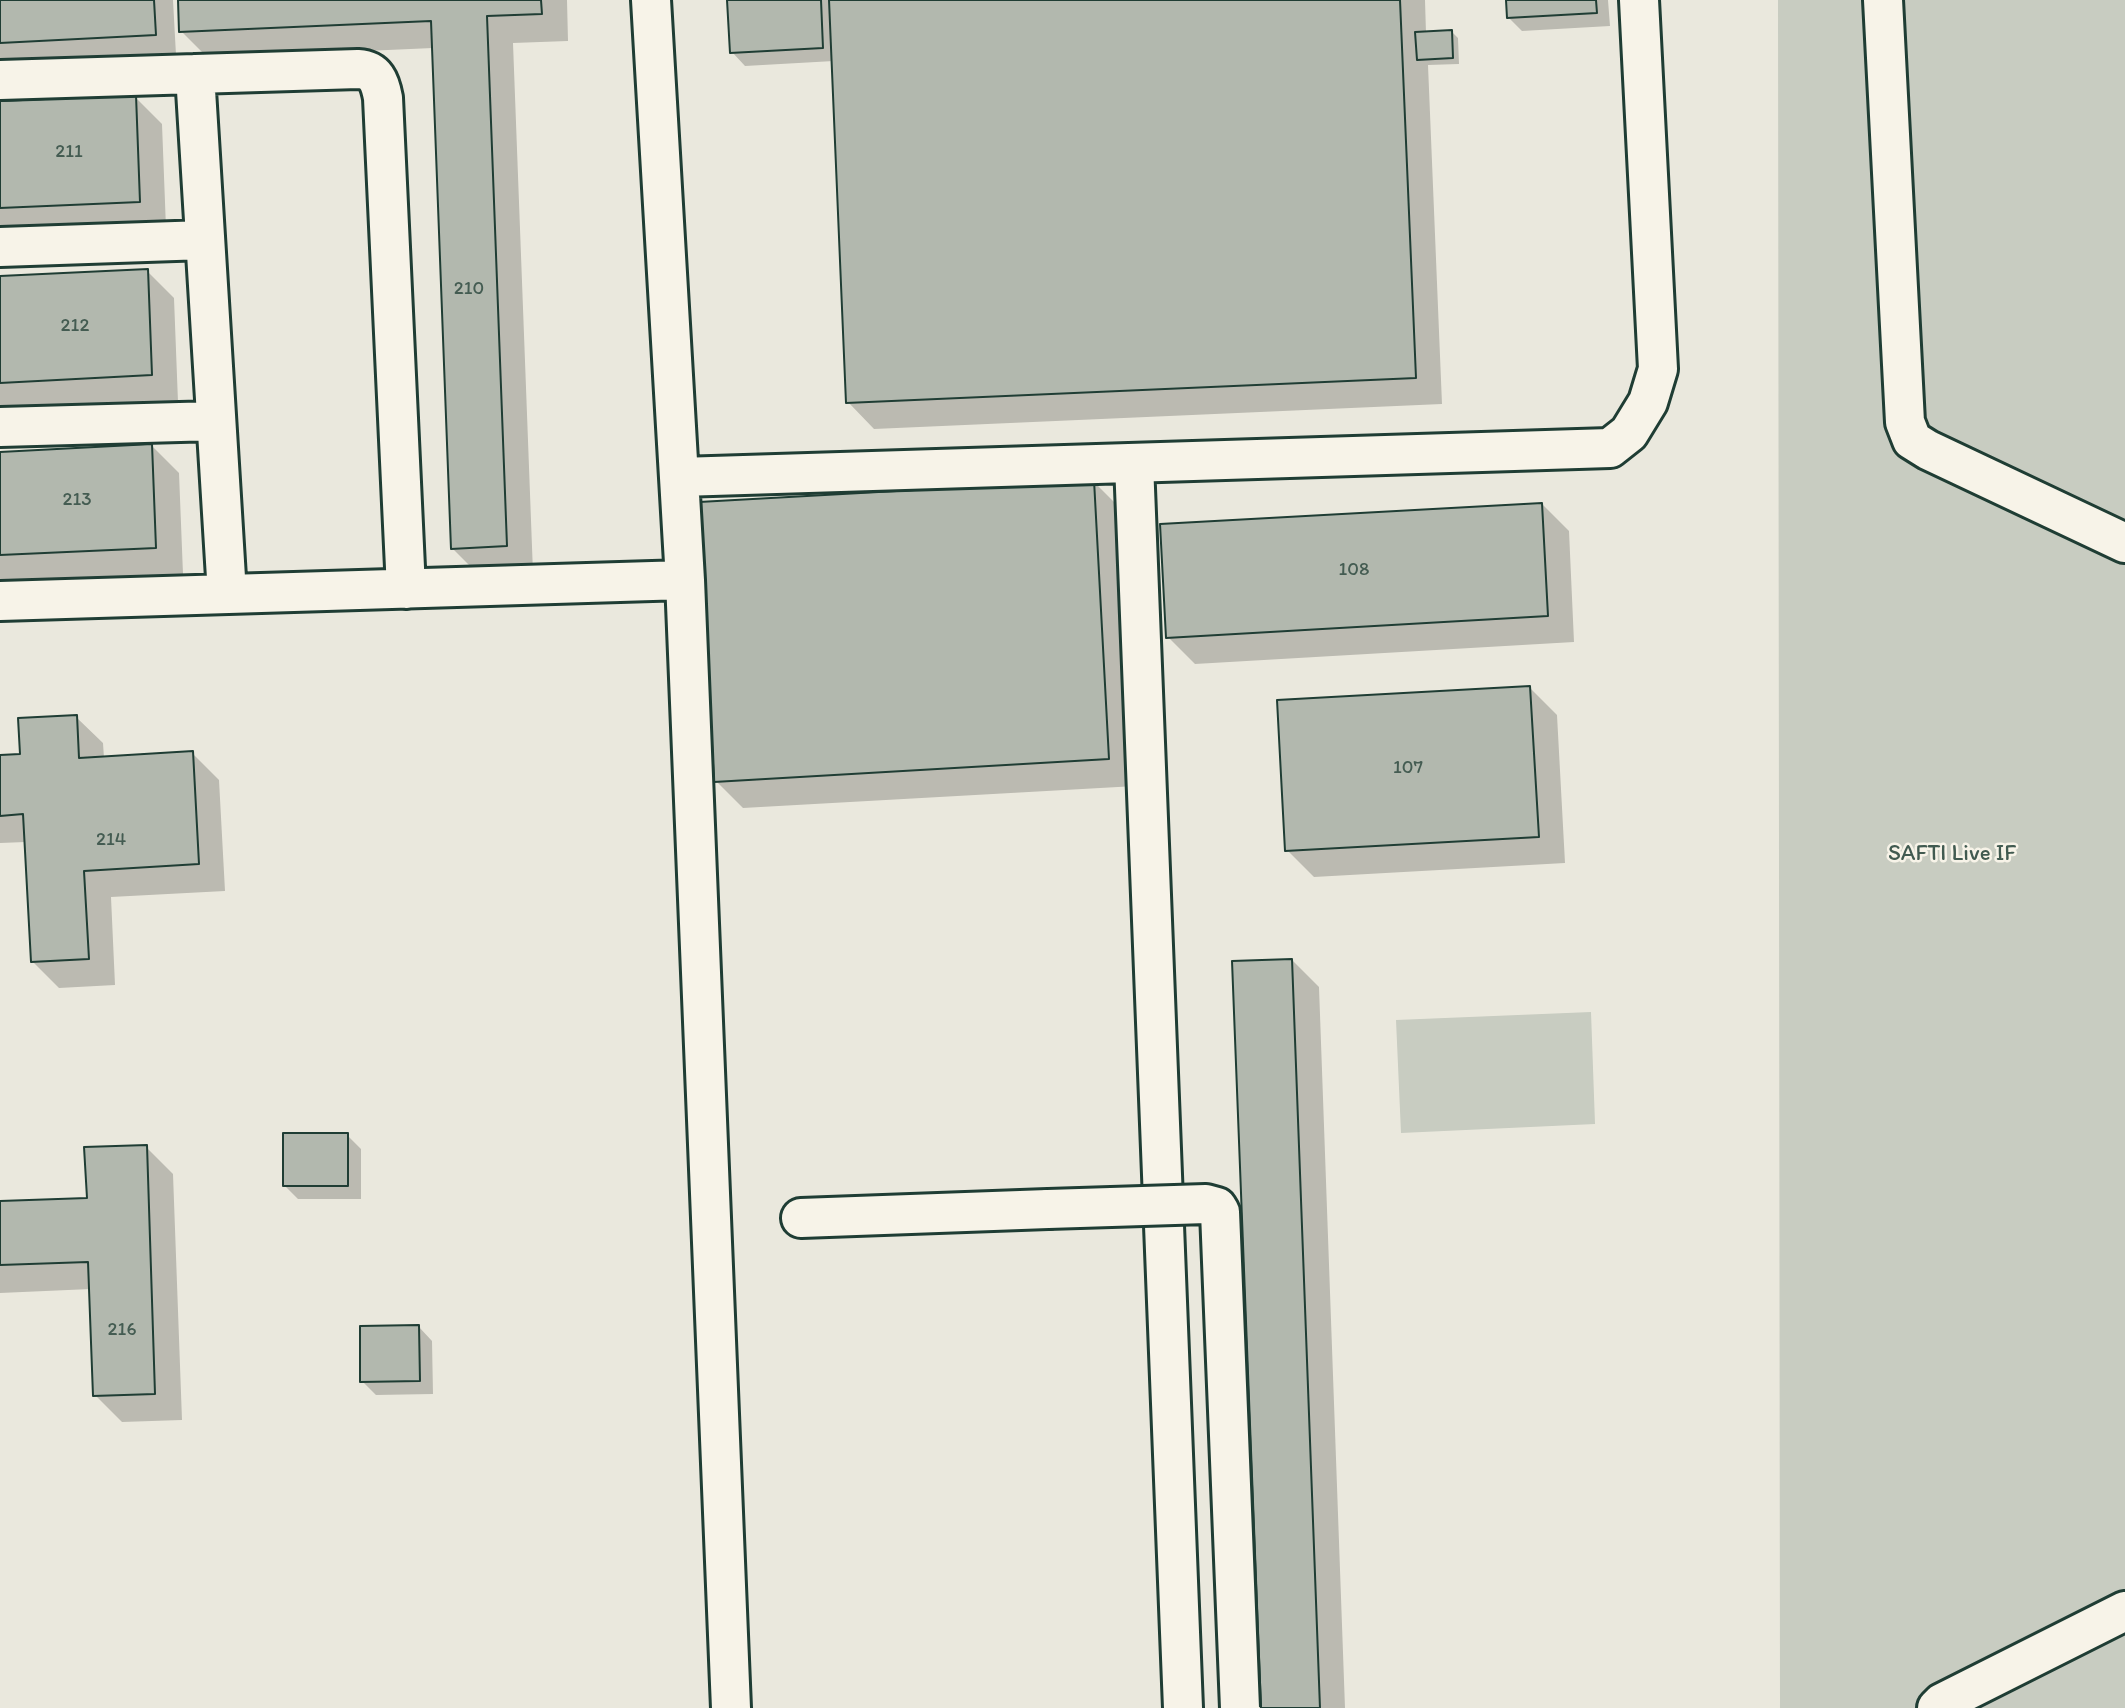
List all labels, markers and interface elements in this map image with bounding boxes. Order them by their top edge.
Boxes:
house number: 211 [55,141,83,163]
house number: 210 [454,278,484,300]
house number: 212 [61,315,89,337]
house number: 213 [62,489,92,511]
house number: 108 [1339,559,1369,581]
house number: 107 [1393,757,1423,779]
house number: 214 [96,829,126,851]
park label: SAFTI Live IF [1888,840,2016,868]
house number: 216 [108,1319,136,1341]

